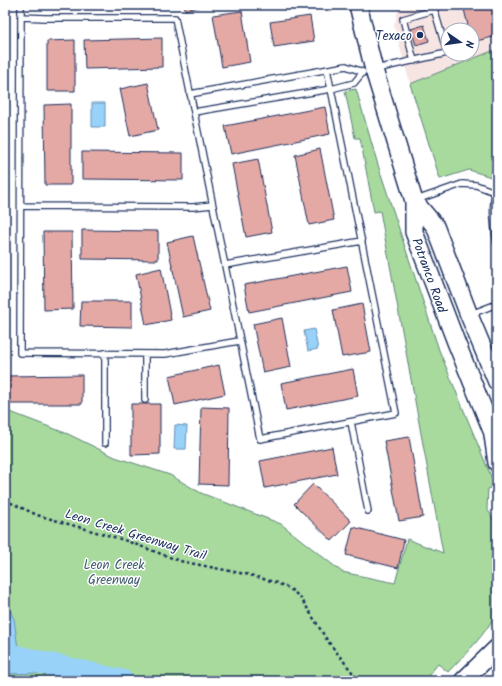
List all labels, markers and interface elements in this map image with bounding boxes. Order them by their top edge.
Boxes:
north arrow [440,22,480,62]
place label: Texaco [376,26,412,47]
marker: Texaco [415,30,425,40]
text: N [459,39,478,49]
street label: Potranco Road [405,235,452,316]
street label: Leon Creek Greenway Trail [62,504,209,567]
park label: Leon Creek Greenway [84,555,145,591]

